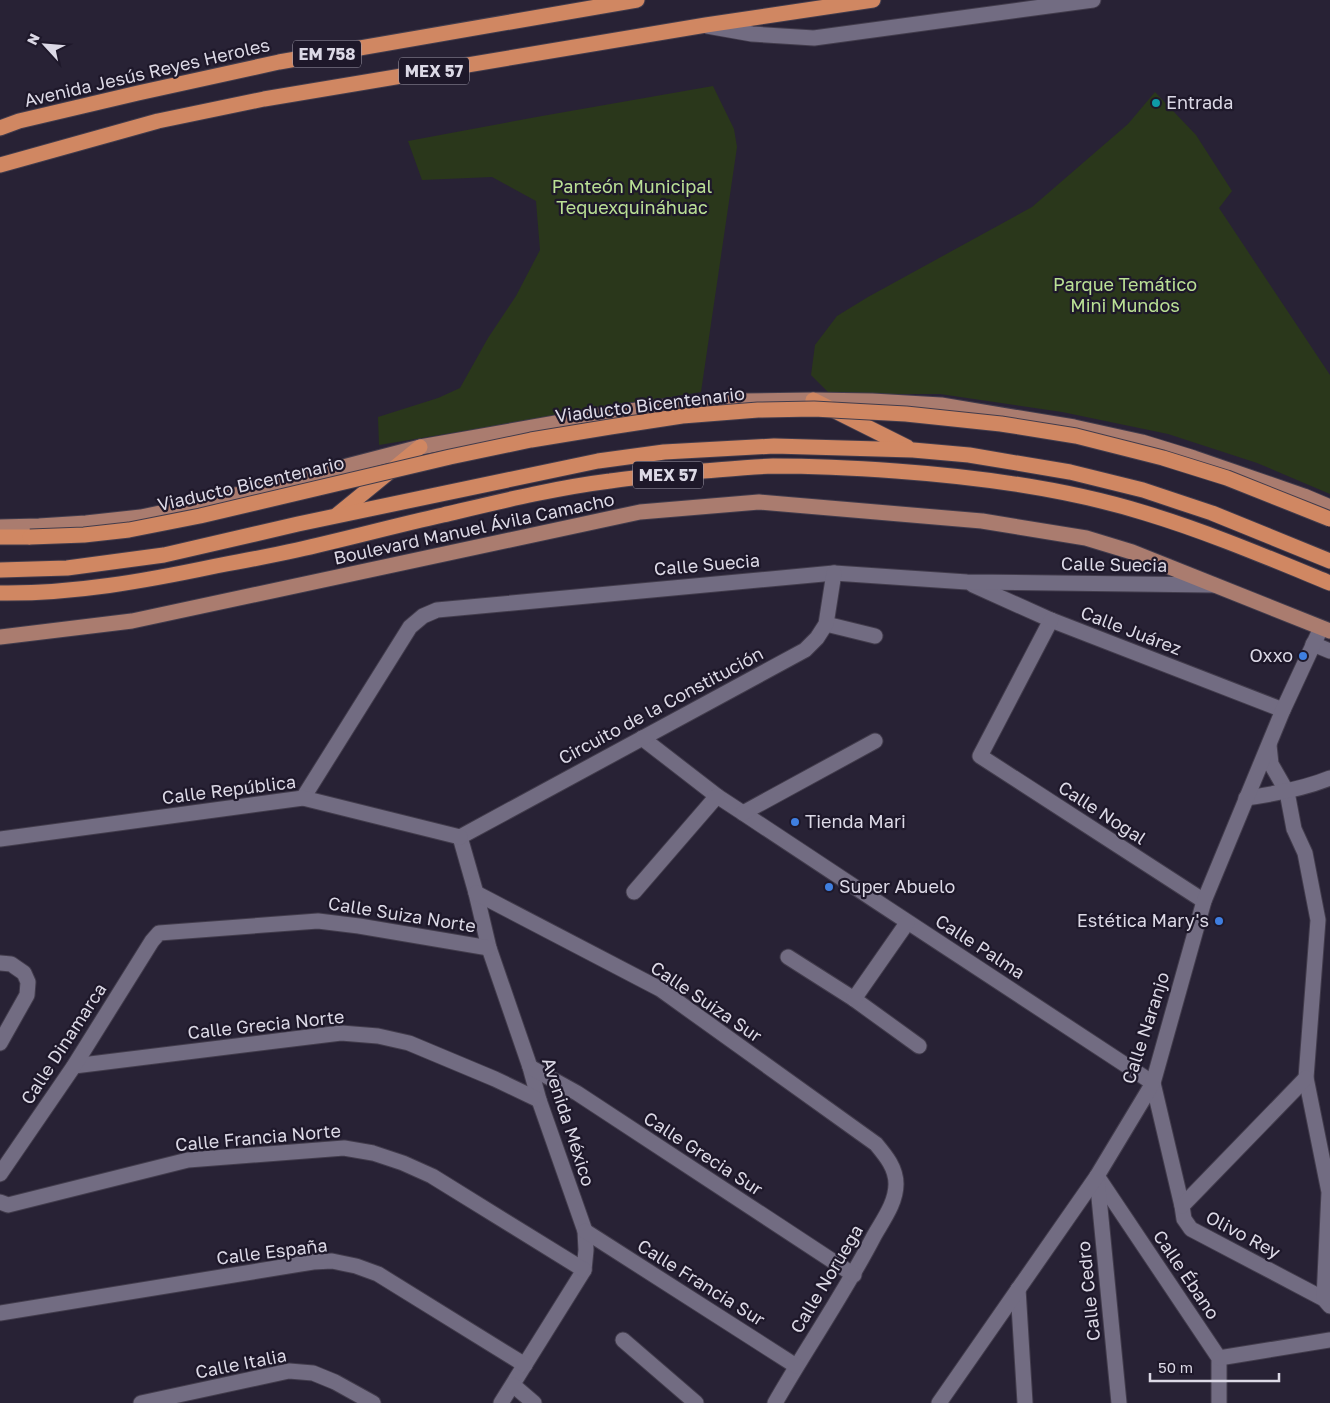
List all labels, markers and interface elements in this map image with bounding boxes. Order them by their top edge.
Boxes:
north arrow [20,20,70,70]
text: N [23,31,43,48]
street label: Avenida Jesús Reyes Heroles [22,33,272,111]
road number: EM 758 [293,41,361,68]
road number: MEX 57 [399,58,469,84]
place label: Entrada [1166,91,1233,113]
marker: Entrada [1150,97,1162,109]
park label: Panteón Municipal Tequexquináhuac [552,175,713,218]
park label: Parque Temático Mini Mundos [1053,273,1197,316]
street label: Viaducto Bicentenario [554,381,746,427]
street label: Viaducto Bicentenario [155,451,346,515]
road number: MEX 57 [633,462,703,488]
street label: Boulevard Manuel Ávila Camacho [331,487,616,569]
street label: Calle Suecia [653,548,761,580]
street label: Calle Suecia [1061,552,1167,576]
street label: Calle Juárez [1078,601,1185,659]
street label: Circuito de la Constitución [554,642,767,768]
place label: Oxxo [1249,644,1293,666]
marker: Oxxo [1297,650,1309,662]
street label: Calle República [161,770,297,808]
street label: Calle Nogal [1055,776,1151,849]
place label: Tienda Mari [805,810,906,832]
marker: Tienda Mari [789,816,801,828]
place label: Super Abuelo [839,875,955,897]
marker: Super Abuelo [823,881,835,893]
street label: Calle Suiza Norte [327,891,478,937]
street label: Calle Palma [932,909,1029,983]
place label: Estética Mary's [1077,909,1209,931]
marker: Estética Mary's [1213,915,1225,927]
street label: Calle Suiza Sur [647,956,766,1046]
street label: Calle Naranjo [1117,969,1173,1086]
street label: Calle Dinamarca [16,979,111,1108]
street label: Calle Grecia Norte [186,1005,345,1043]
street label: Avenida México [538,1055,600,1189]
street label: Calle Grecia Sur [640,1107,767,1200]
street label: Calle Francia Norte [174,1119,342,1155]
street label: Olivo Rey [1202,1205,1284,1263]
street label: Calle Noruega [785,1220,867,1337]
street label: Calle Ébano [1149,1226,1225,1323]
street label: Calle España [215,1233,329,1269]
street label: Calle Francia Sur [634,1234,769,1330]
street label: Calle Cedro [1072,1240,1104,1342]
street label: Calle Italia [193,1343,288,1383]
scale bar [1150,1350,1279,1382]
text: 50 m [1158,1358,1193,1376]

